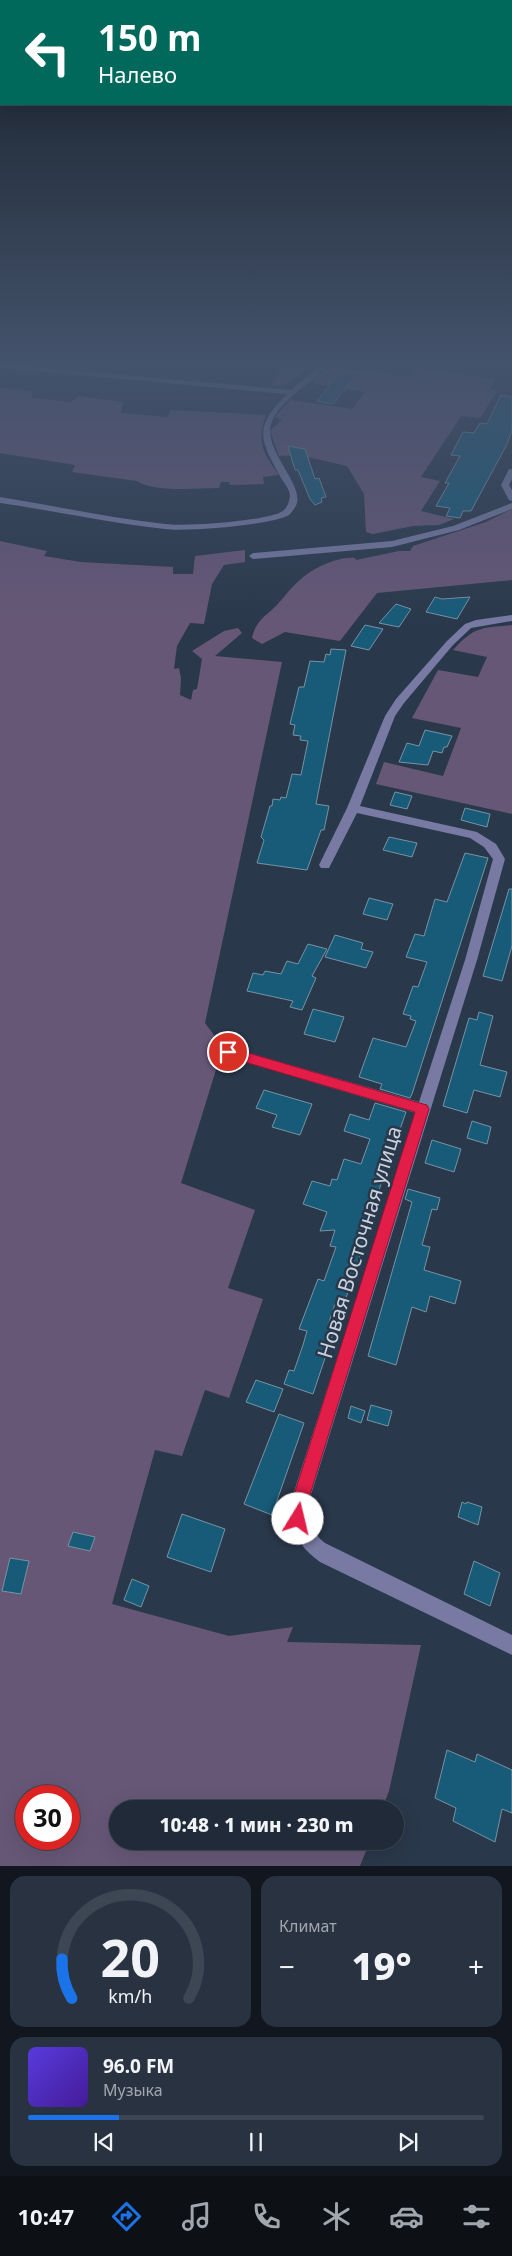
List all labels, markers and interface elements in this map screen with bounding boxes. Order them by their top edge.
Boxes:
text: 150 m [98,14,201,61]
icon: left [15,20,80,85]
text: Налево [98,59,177,89]
pin [207,1031,249,1073]
icon: arrive [214,1038,242,1066]
street label: Новая Восточная улица [310,1122,408,1362]
position arrow [271,1492,323,1544]
speed limit sign: 30 [15,1785,80,1850]
text: 10:48 · 1 мин · 230 m [160,1812,353,1838]
text: Климат [279,1915,337,1937]
text: 20 [101,1921,160,1992]
text: 19° [351,1939,412,1991]
text: − [279,1947,295,1985]
text: + [468,1947,484,1985]
text: km/h [109,1984,152,2008]
text: 96.0 FM [103,2053,174,2079]
text: Музыка [103,2079,163,2101]
icon: previous [90,2128,118,2156]
icon: pause [242,2128,270,2156]
icon: next [394,2128,422,2156]
icon: directions [109,2199,144,2234]
icon: music [179,2199,214,2234]
icon: phone [249,2199,284,2234]
icon: climate [319,2199,354,2234]
icon: car [389,2199,424,2234]
icon: filters [459,2199,494,2234]
text: 10:47 [18,2201,74,2231]

